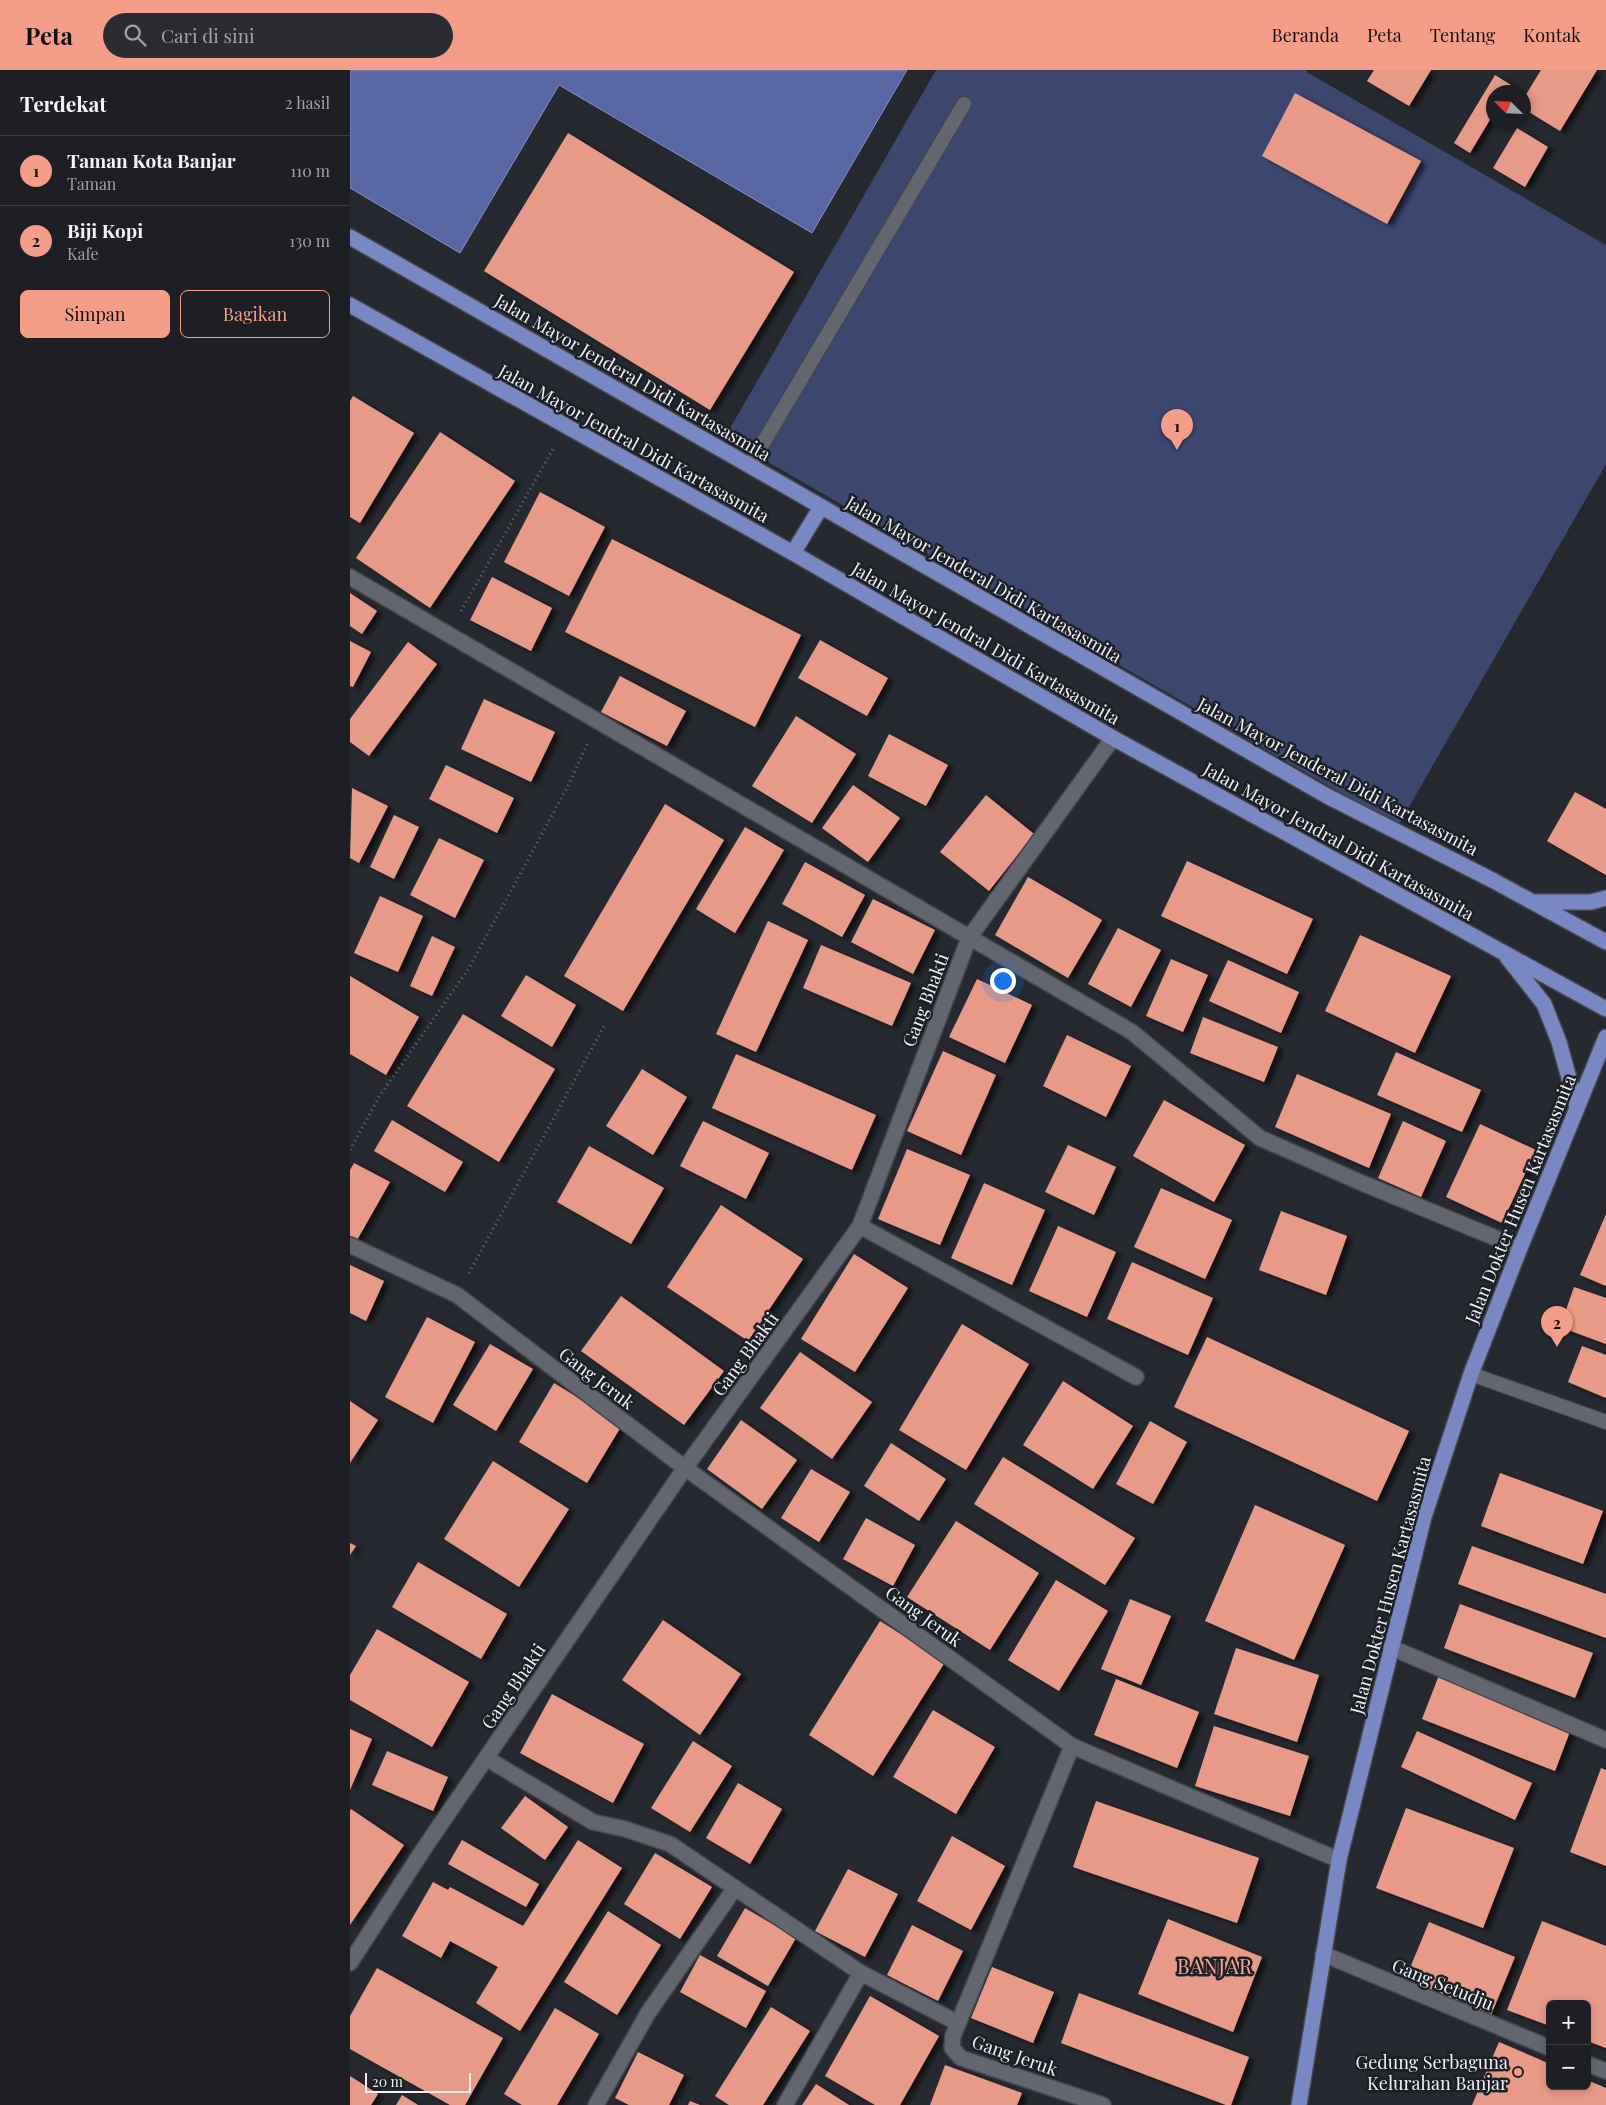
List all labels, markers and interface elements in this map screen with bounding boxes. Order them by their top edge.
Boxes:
search box [103,13,453,58]
text: Peta [25,19,73,51]
icon: search [121,21,149,49]
text: Cari di sini [161,22,255,48]
text: Beranda [1271,23,1339,47]
text: Peta [1367,23,1402,47]
text: Tentang [1430,23,1495,47]
text: Kontak [1523,23,1581,47]
north arrow [1486,85,1531,130]
text: Terdekat [20,89,107,117]
text: 2 hasil [285,92,330,113]
text: Taman Kota Banjar [67,147,236,173]
text: 1 [33,160,39,181]
text: 110 m [290,160,330,181]
text: Taman [67,173,116,194]
text: Biji Kopi [67,217,143,243]
text: 2 [32,230,40,251]
text: 130 m [289,230,330,251]
text: Kafe [67,243,99,264]
street label: Jalan Mayor Jenderal Didi Kartasasmita [490,287,775,466]
button: Simpan [20,290,170,338]
button: Bagikan [180,290,330,338]
street label: Jalan Mayor Jendral Didi Kartasasmita [494,358,774,528]
pin: 1 [1161,409,1193,450]
street label: Jalan Mayor Jenderal Didi Kartasasmita [841,489,1126,668]
street label: Jalan Mayor Jendral Didi Kartasasmita [847,556,1124,730]
street label: Jalan Mayor Jenderal Didi Kartasasmita [1192,691,1483,861]
street label: Jalan Mayor Jendral Didi Kartasasmita [1199,756,1479,926]
street label: Gang Bhakti [896,950,954,1050]
your location [990,968,1016,994]
street label: Jalan Dokter Husen Kartasasmita [1459,1071,1581,1328]
pin: 2 [1541,1306,1573,1347]
street label: Gang Bhakti [706,1307,784,1401]
street label: Gang Jeruk [554,1342,640,1414]
street label: Jalan Dokter Husen Kartasasmita [1344,1453,1436,1718]
street label: Gang Jeruk [881,1580,967,1652]
street label: Gang Bhakti [476,1639,550,1733]
district label: BANJAR [1177,1952,1253,1979]
street label: Gang Setudju [1389,1953,1498,2015]
map controls [1546,2000,1591,2090]
button: + [1546,2000,1591,2045]
street label: Gang Jeruk [969,2029,1061,2081]
button: − [1546,2045,1591,2090]
place label: Gedung Serbaguna Kelurahan Banjar [1356,2050,1508,2095]
marker: Gedung Serbaguna Kelurahan Banjar [1512,2066,1524,2078]
scale bar [365,2070,471,2093]
text: 20 m [372,2072,403,2091]

